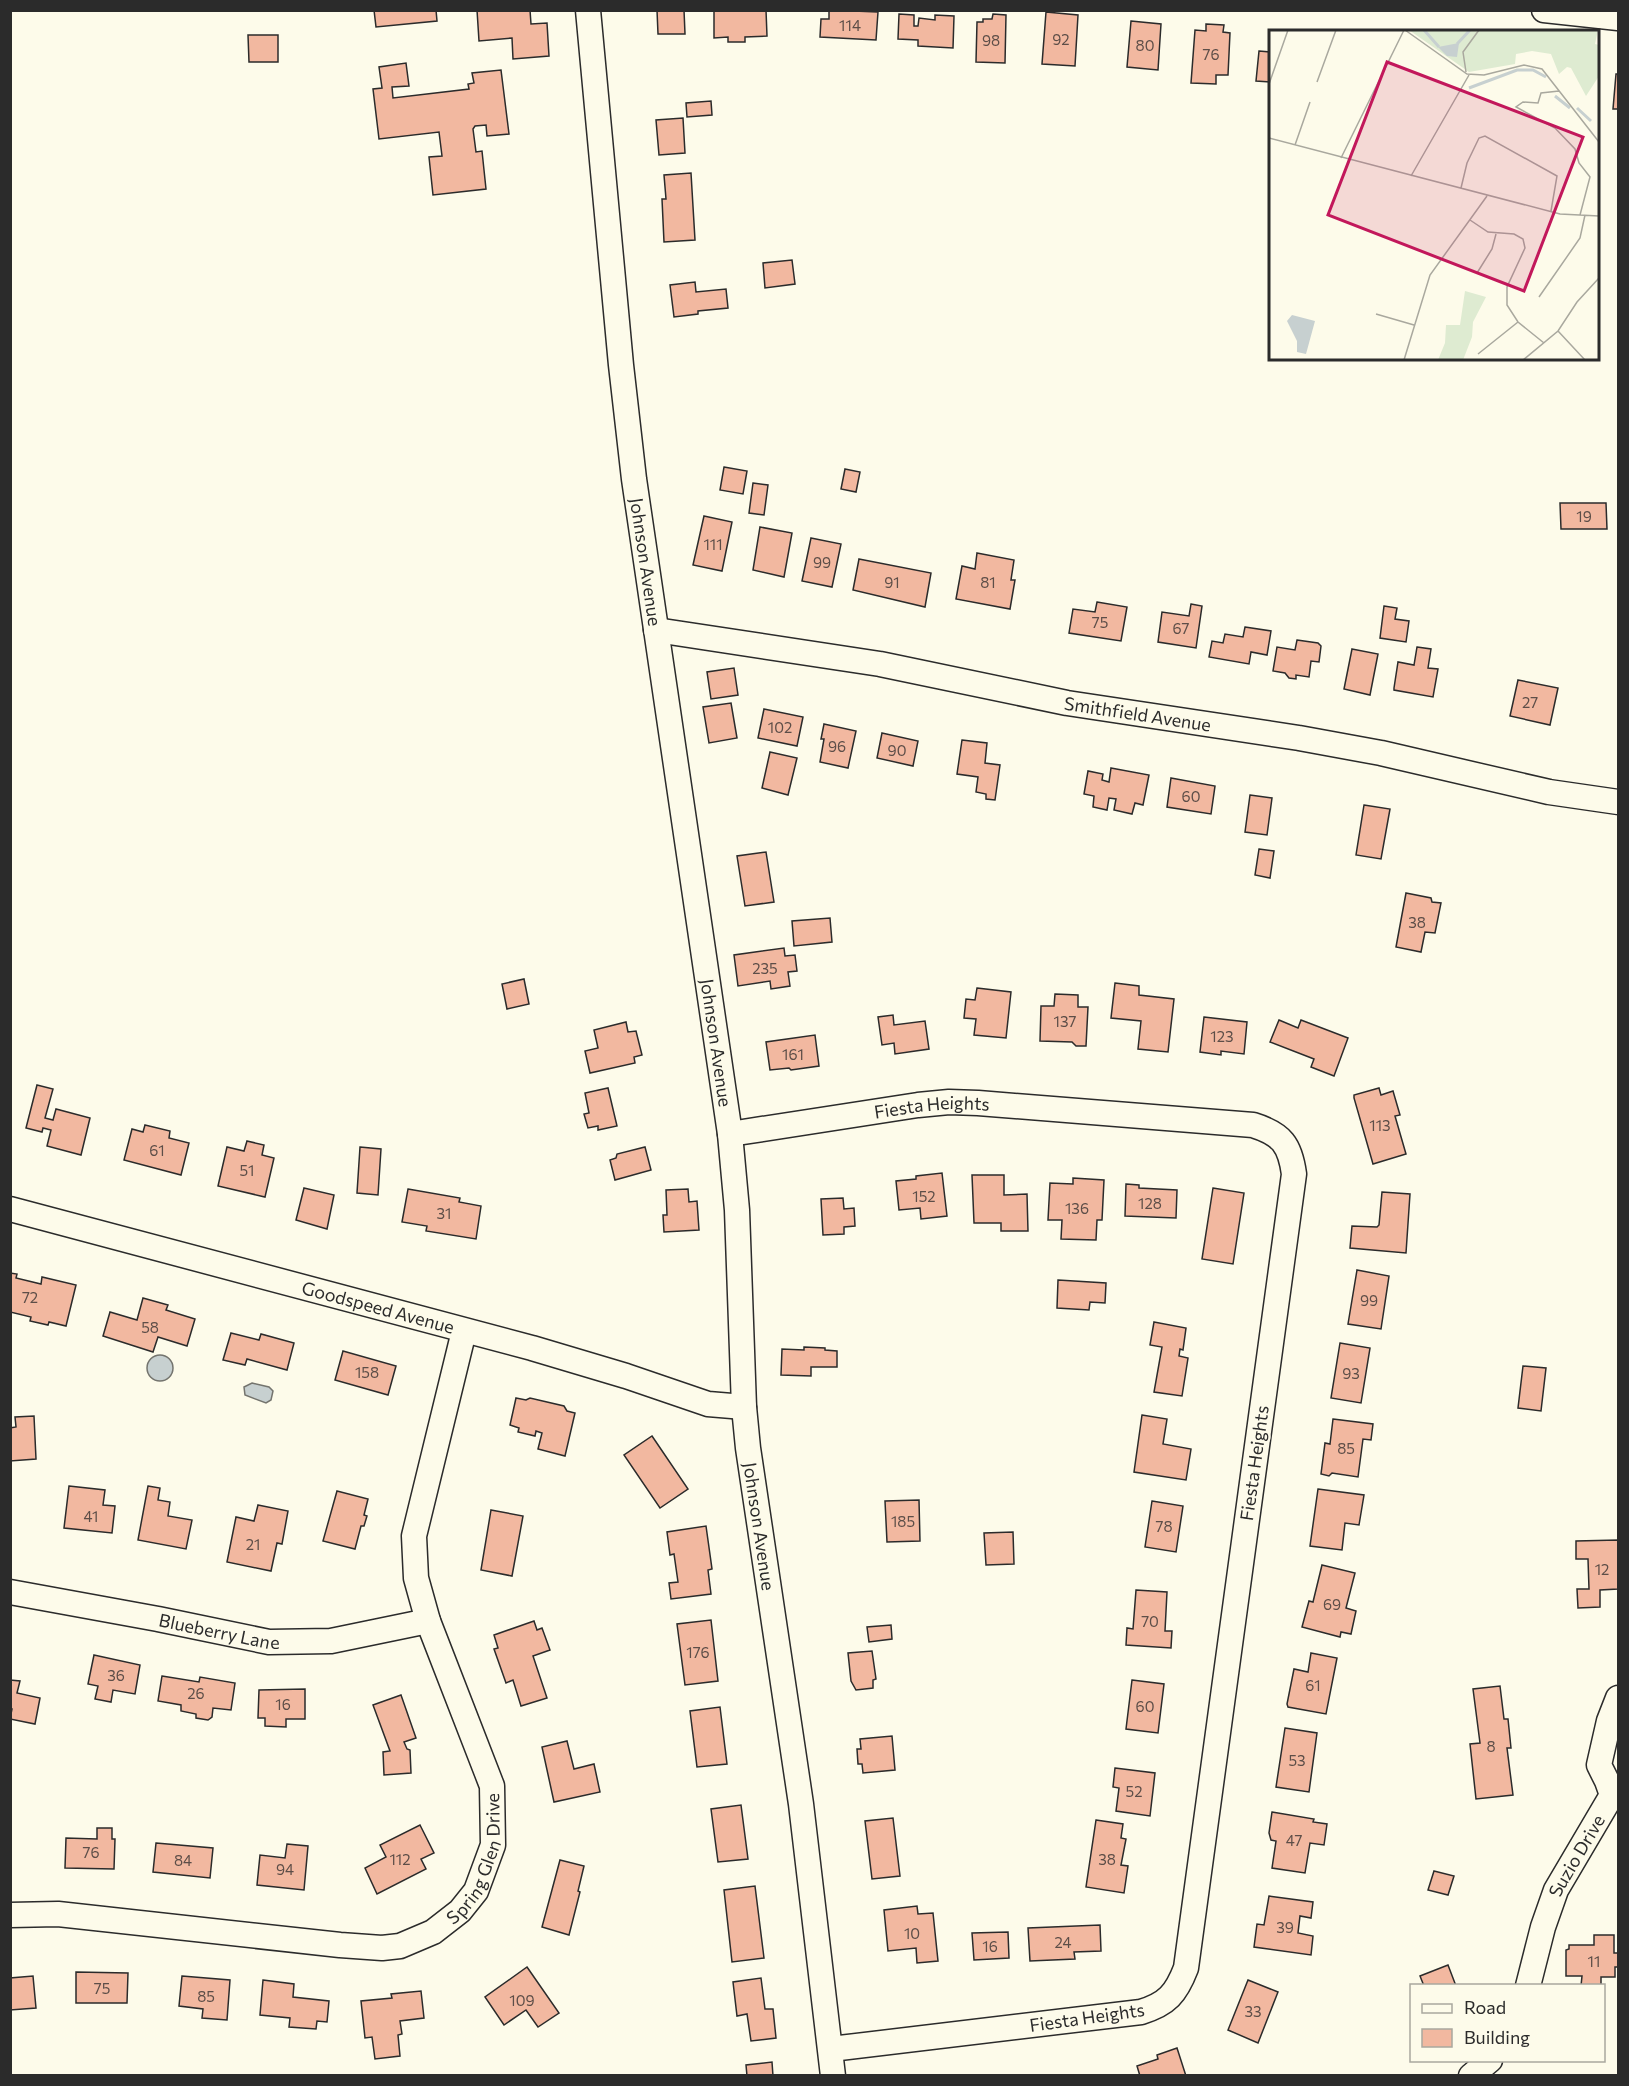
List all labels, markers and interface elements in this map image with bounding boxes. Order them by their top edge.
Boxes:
house number: 114 [839,16,861,34]
house number: 92 [1052,30,1070,48]
inset map [1269,30,1599,360]
house number: 98 [982,31,1000,49]
house number: 80 [1136,36,1154,54]
house number: 76 [1203,45,1219,63]
street label: Johnson Avenue [626,496,666,627]
house number: 19 [1576,507,1592,525]
house number: 111 [703,535,723,553]
house number: 99 [813,553,831,571]
house number: 91 [884,573,900,591]
house number: 81 [980,573,996,591]
house number: 75 [1092,613,1108,631]
house number: 67 [1173,619,1190,637]
street label: Smithfield Avenue [1063,692,1213,736]
house number: 27 [1522,693,1538,711]
house number: 102 [768,718,792,736]
house number: 96 [828,737,846,755]
house number: 90 [888,741,906,759]
house number: 60 [1182,787,1200,805]
house number: 38 [1408,913,1426,931]
house number: 235 [752,959,778,977]
street label: Johnson Avenue [696,977,737,1108]
house number: 137 [1054,1012,1076,1030]
house number: 123 [1210,1027,1234,1045]
house number: 161 [782,1045,804,1063]
street label: Fiesta Heights [873,1091,991,1123]
house number: 113 [1369,1116,1391,1134]
house number: 61 [149,1141,165,1159]
house number: 51 [239,1161,255,1179]
house number: 152 [912,1187,936,1205]
house number: 128 [1138,1194,1162,1212]
house number: 136 [1065,1199,1089,1217]
house number: 31 [437,1204,451,1222]
street label: Goodspeed Avenue [300,1276,457,1338]
house number: 72 [22,1288,38,1306]
house number: 99 [1360,1291,1378,1309]
house number: 58 [141,1318,159,1336]
house number: 158 [355,1363,379,1381]
house number: 93 [1342,1364,1360,1382]
street label: Fiesta Heights [1235,1404,1273,1522]
house number: 85 [1337,1439,1355,1457]
street label: Johnson Avenue [739,1461,780,1592]
house number: 41 [84,1507,98,1525]
house number: 185 [891,1512,915,1530]
house number: 78 [1156,1517,1172,1535]
house number: 21 [246,1535,260,1553]
house number: 12 [1595,1560,1609,1578]
house number: 69 [1323,1595,1341,1613]
street label: Blueberry Lane [157,1608,280,1653]
house number: 70 [1141,1612,1159,1630]
house number: 176 [686,1643,710,1661]
house number: 36 [107,1666,125,1684]
house number: 61 [1305,1676,1321,1694]
house number: 26 [187,1684,205,1702]
house number: 16 [275,1695,291,1713]
house number: 60 [1136,1697,1154,1715]
house number: 8 [1486,1737,1496,1755]
house number: 53 [1288,1751,1306,1769]
house number: 52 [1126,1782,1142,1800]
street label: Spring Glen Drive [442,1793,505,1929]
street label: Suzio Drive [1544,1810,1609,1899]
house number: 47 [1286,1831,1302,1849]
house number: 76 [83,1843,99,1861]
house number: 112 [389,1850,411,1868]
house number: 38 [1098,1850,1116,1868]
house number: 84 [174,1851,192,1869]
house number: 94 [276,1860,294,1878]
house number: 39 [1276,1918,1294,1936]
house number: 10 [904,1924,920,1942]
house number: 24 [1054,1933,1072,1951]
house number: 16 [982,1937,998,1955]
house number: 11 [1588,1952,1600,1970]
house number: 75 [94,1979,110,1997]
legend [1410,1984,1605,2062]
house number: 85 [197,1987,215,2005]
house number: 109 [509,1991,535,2009]
text: Road [1464,1996,1506,2018]
street label: Fiesta Heights [1028,1998,1146,2036]
house number: 33 [1244,2002,1262,2020]
text: Building [1464,2026,1530,2048]

